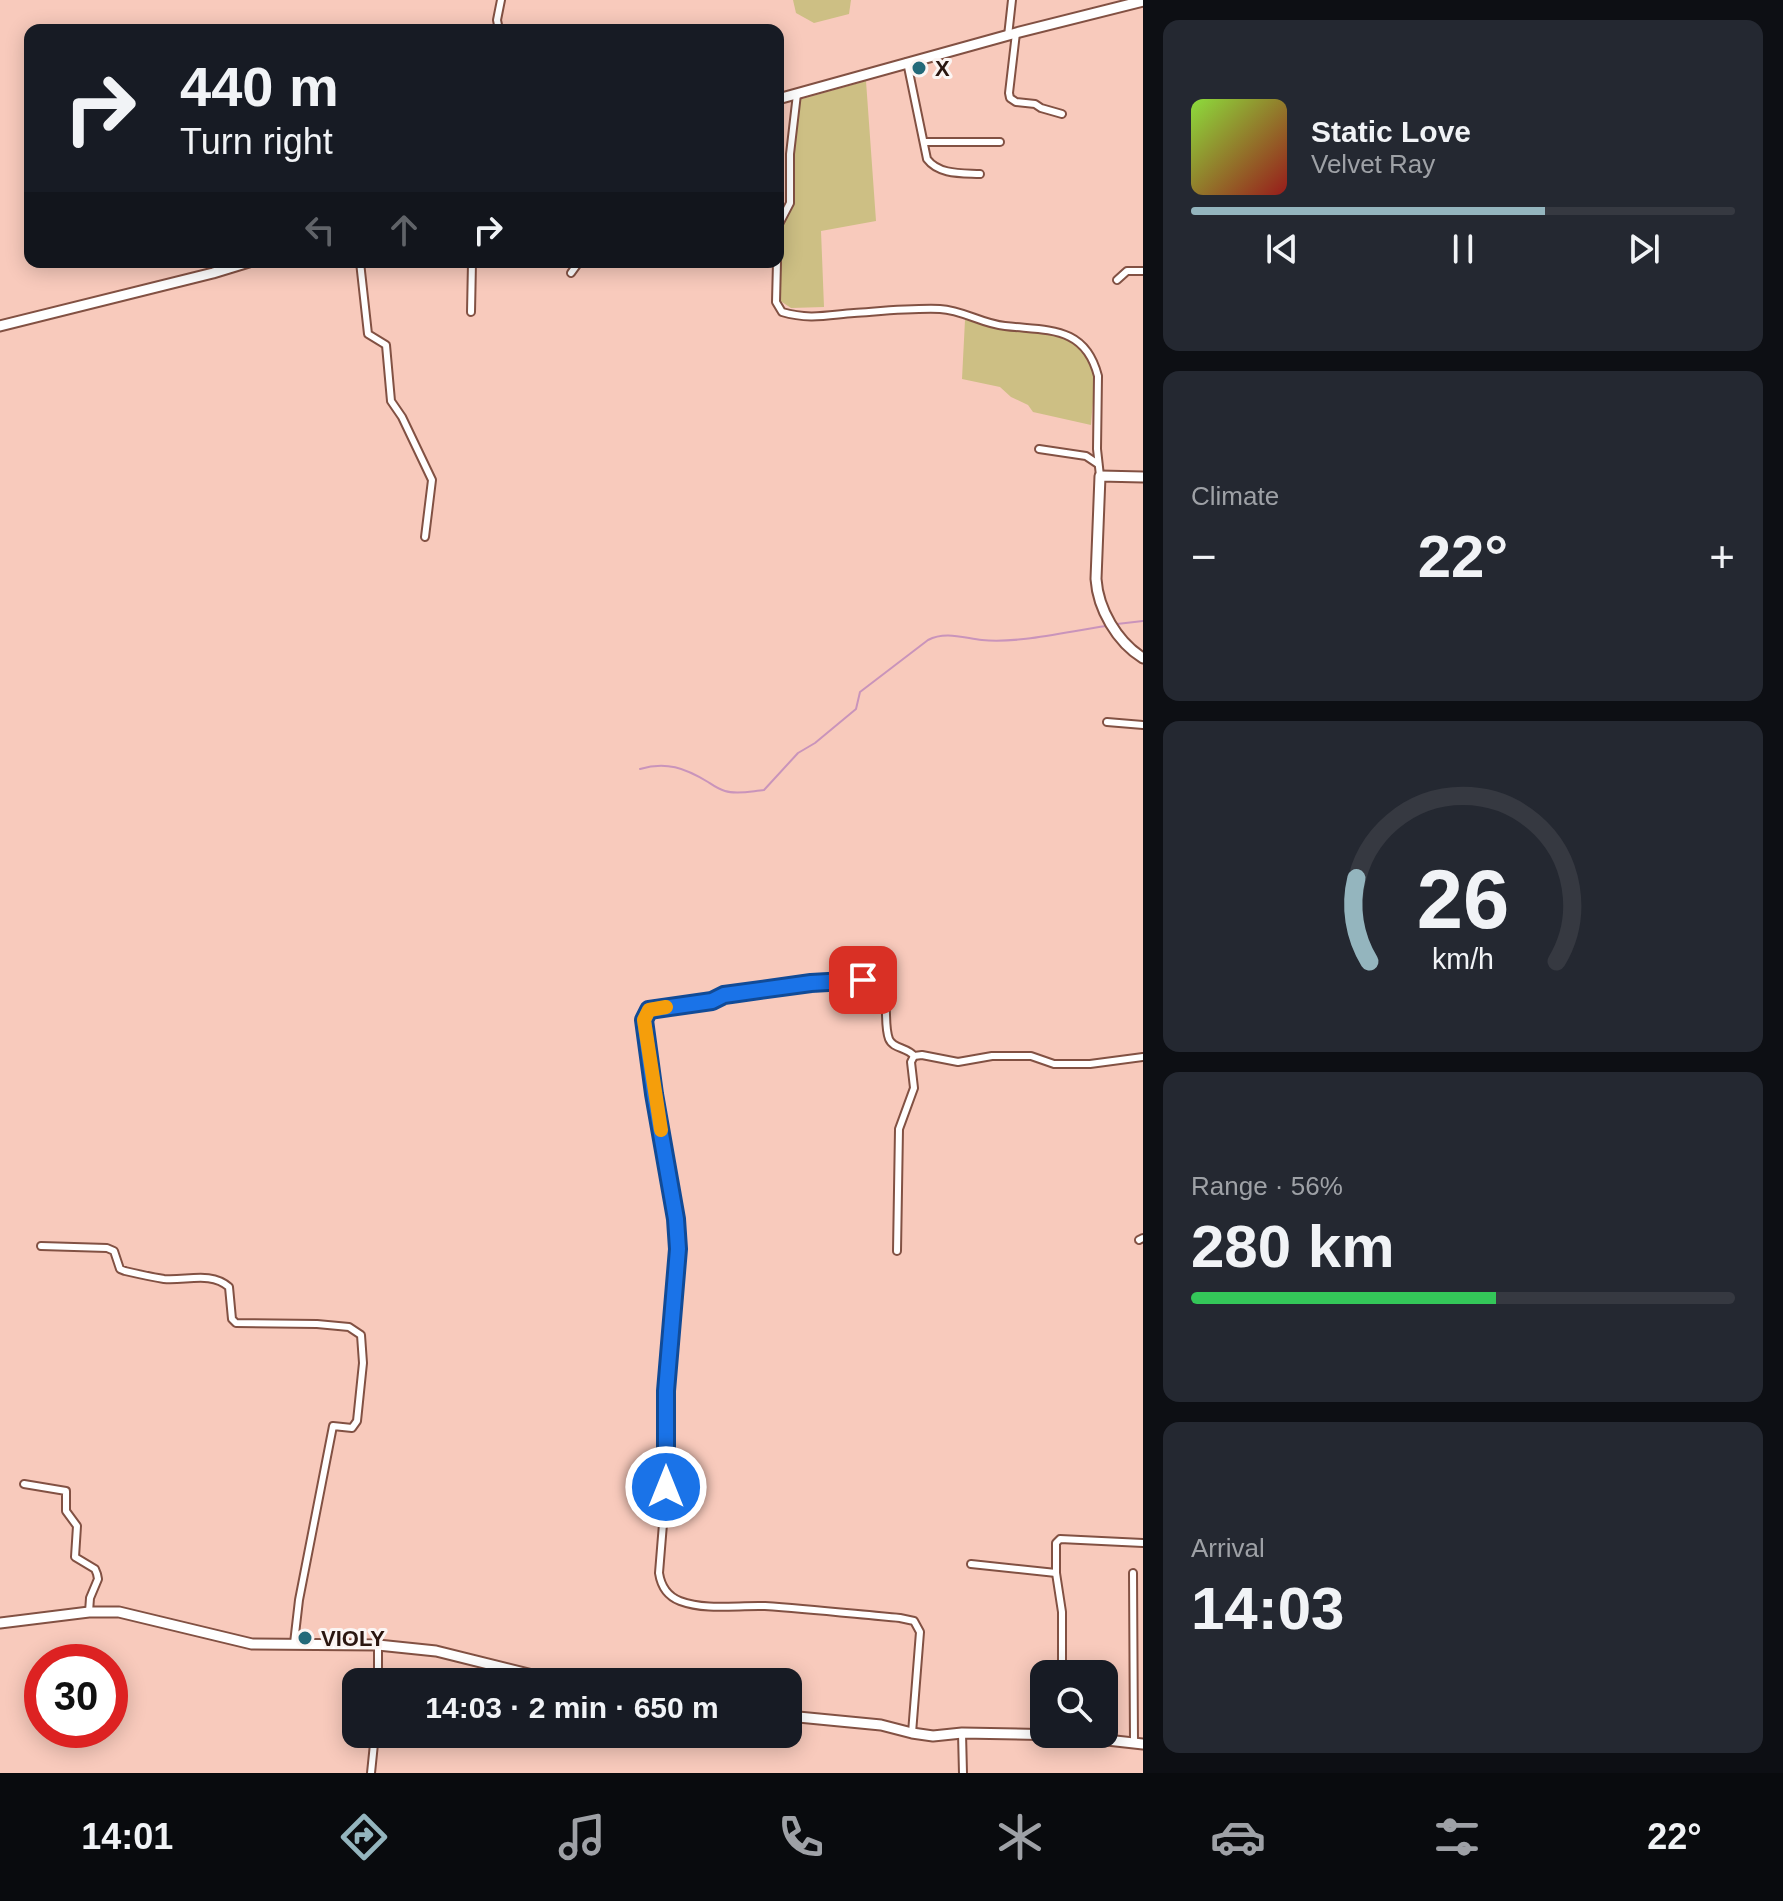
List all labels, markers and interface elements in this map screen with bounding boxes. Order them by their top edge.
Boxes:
text: 440 m [180,55,339,118]
icon: right [48,56,152,160]
place label: X [935,56,950,81]
marker: X [910,59,928,77]
text: Static Love [1311,115,1471,148]
text: Turn right [180,121,333,162]
text: Velvet Ray [1311,149,1435,179]
icon: left [298,208,342,252]
icon: ahead [382,208,426,252]
icon: right [466,208,510,252]
icon: previous [1260,227,1304,271]
icon: pause [1441,227,1485,271]
icon: next [1622,227,1666,271]
text: Climate [1191,481,1279,511]
text: 22° [1418,523,1508,590]
text: − [1191,532,1217,581]
text: + [1709,532,1735,581]
text: 26 [1417,853,1509,946]
text: km/h [1432,944,1494,976]
pin [829,946,897,1014]
icon: arrive [841,958,885,1002]
text: Range · 56% [1191,1171,1343,1201]
text: 280 km [1191,1213,1395,1280]
position arrow [624,1445,708,1529]
text: Arrival [1191,1533,1265,1563]
text: 14:03 [1191,1575,1344,1642]
place label: VIOLY [321,1626,385,1651]
marker: VIOLY [296,1629,314,1647]
speed limit sign: 30 [24,1644,128,1748]
map controls [1030,1660,1118,1748]
button: search [1030,1660,1118,1748]
text: 14:03 · 2 min · 650 m [425,1691,719,1724]
icon: directions [336,1809,392,1865]
icon: music [554,1809,610,1865]
icon: phone [773,1809,829,1865]
icon: climate [992,1809,1048,1865]
icon: car [1210,1809,1266,1865]
icon: filters [1429,1809,1485,1865]
text: 14:01 [81,1816,173,1857]
text: 22° [1647,1816,1702,1857]

